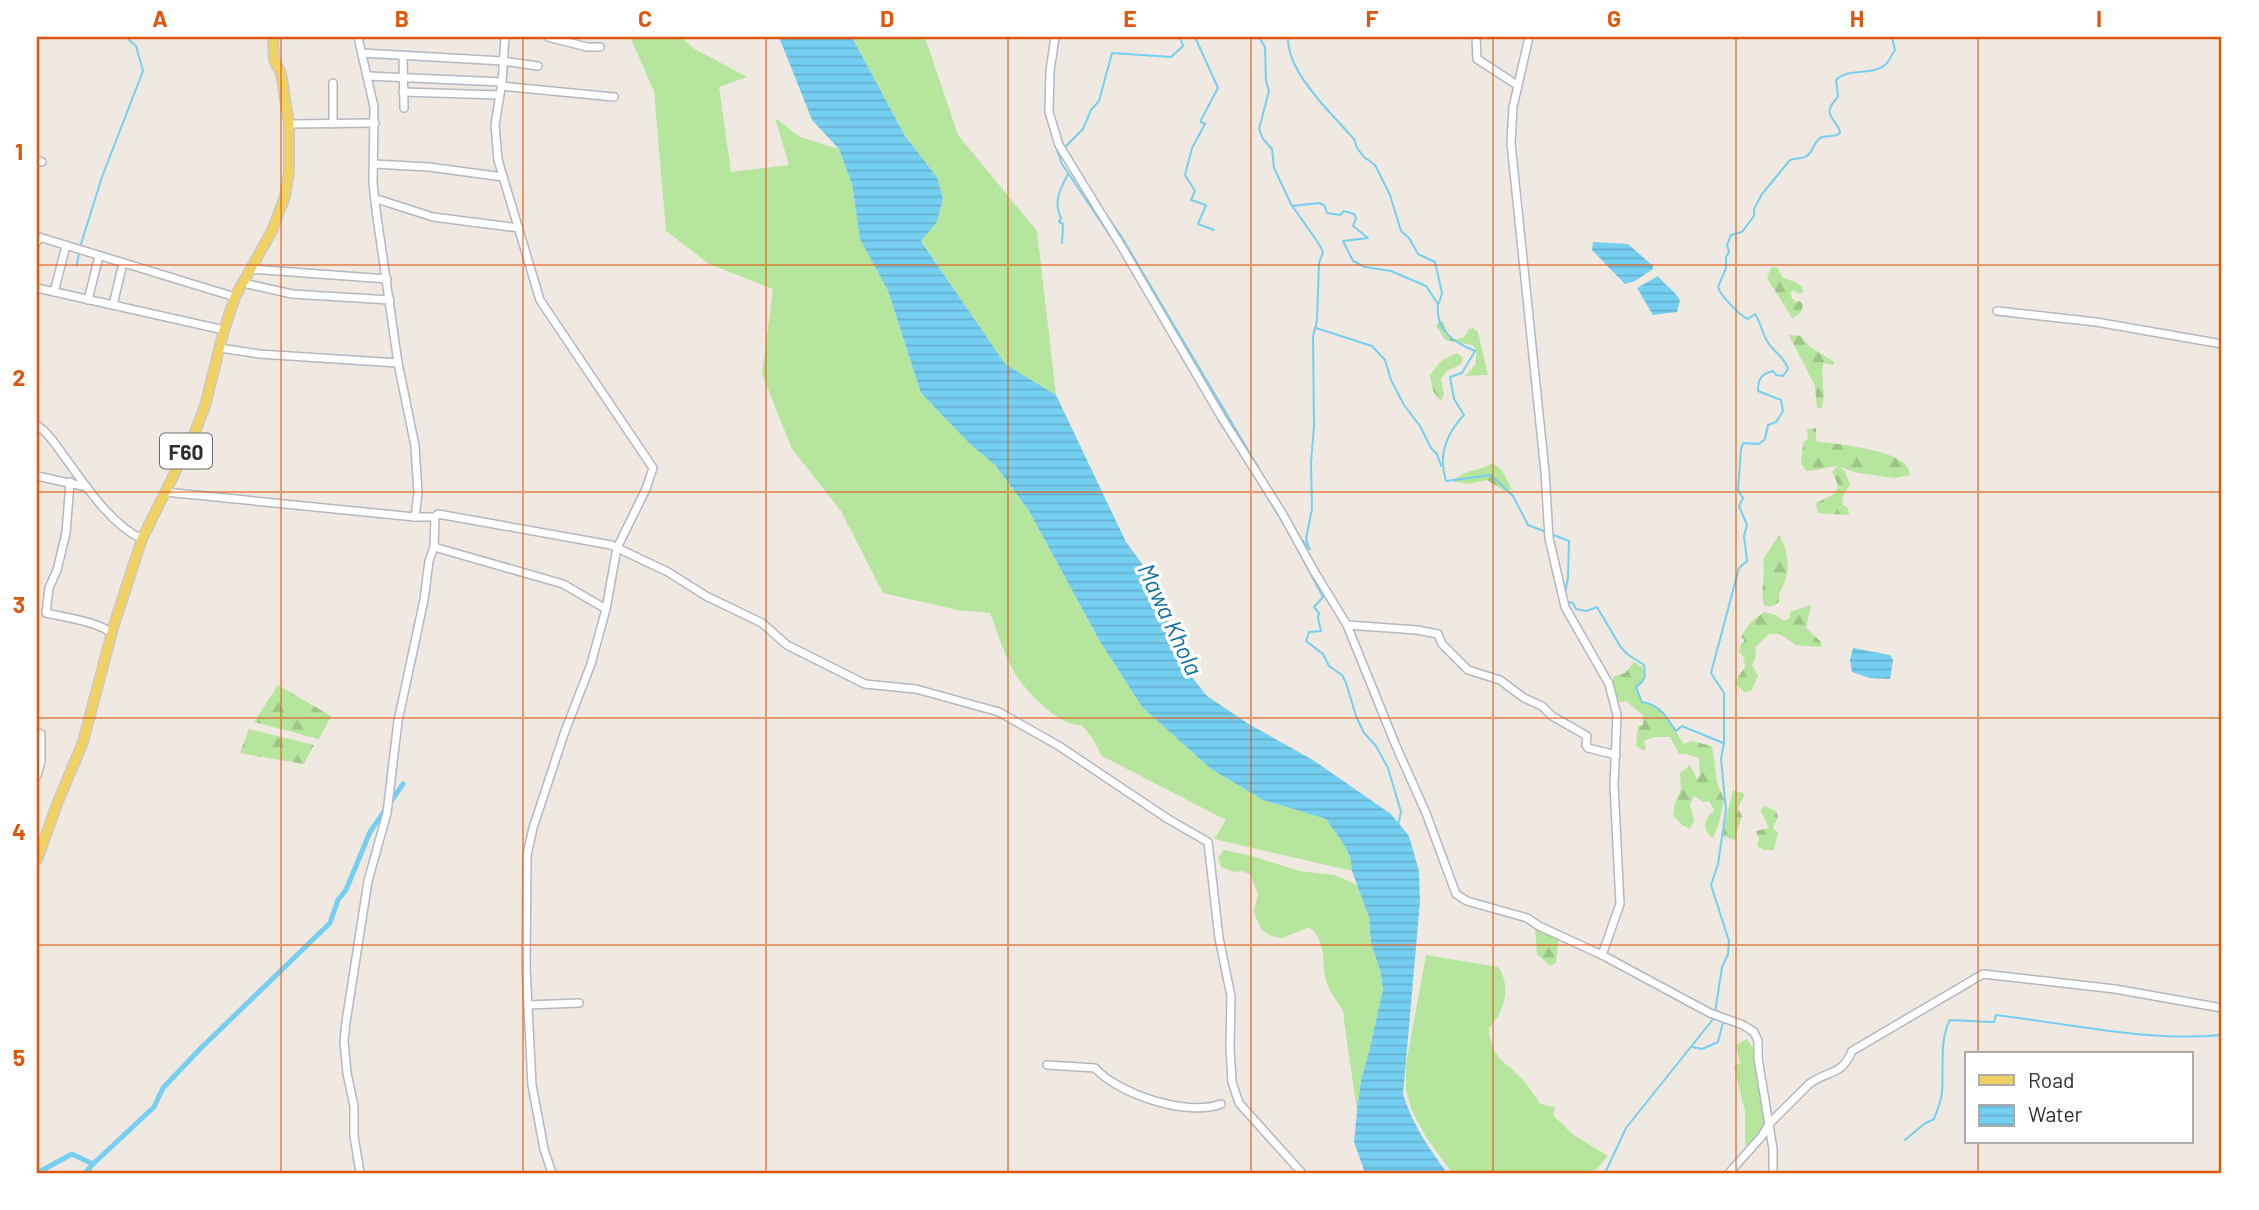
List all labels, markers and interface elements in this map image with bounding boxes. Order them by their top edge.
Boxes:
text: A [152,4,168,32]
text: B [395,4,409,32]
text: C [638,4,652,32]
text: D [880,4,894,32]
text: E [1123,4,1137,32]
text: F [1366,4,1379,32]
text: G [1607,4,1621,32]
text: H [1850,4,1864,32]
text: I [2096,4,2102,32]
text: 1 [15,137,23,165]
text: 2 [13,363,25,391]
road number: F60 [160,434,212,468]
water label: Mawa Khola [1132,558,1210,680]
text: 3 [13,590,25,618]
text: 4 [12,817,26,845]
text: 5 [13,1043,25,1071]
legend [1965,1052,2192,1144]
text: Road [2028,1067,2074,1092]
text: Water [2028,1101,2083,1126]

